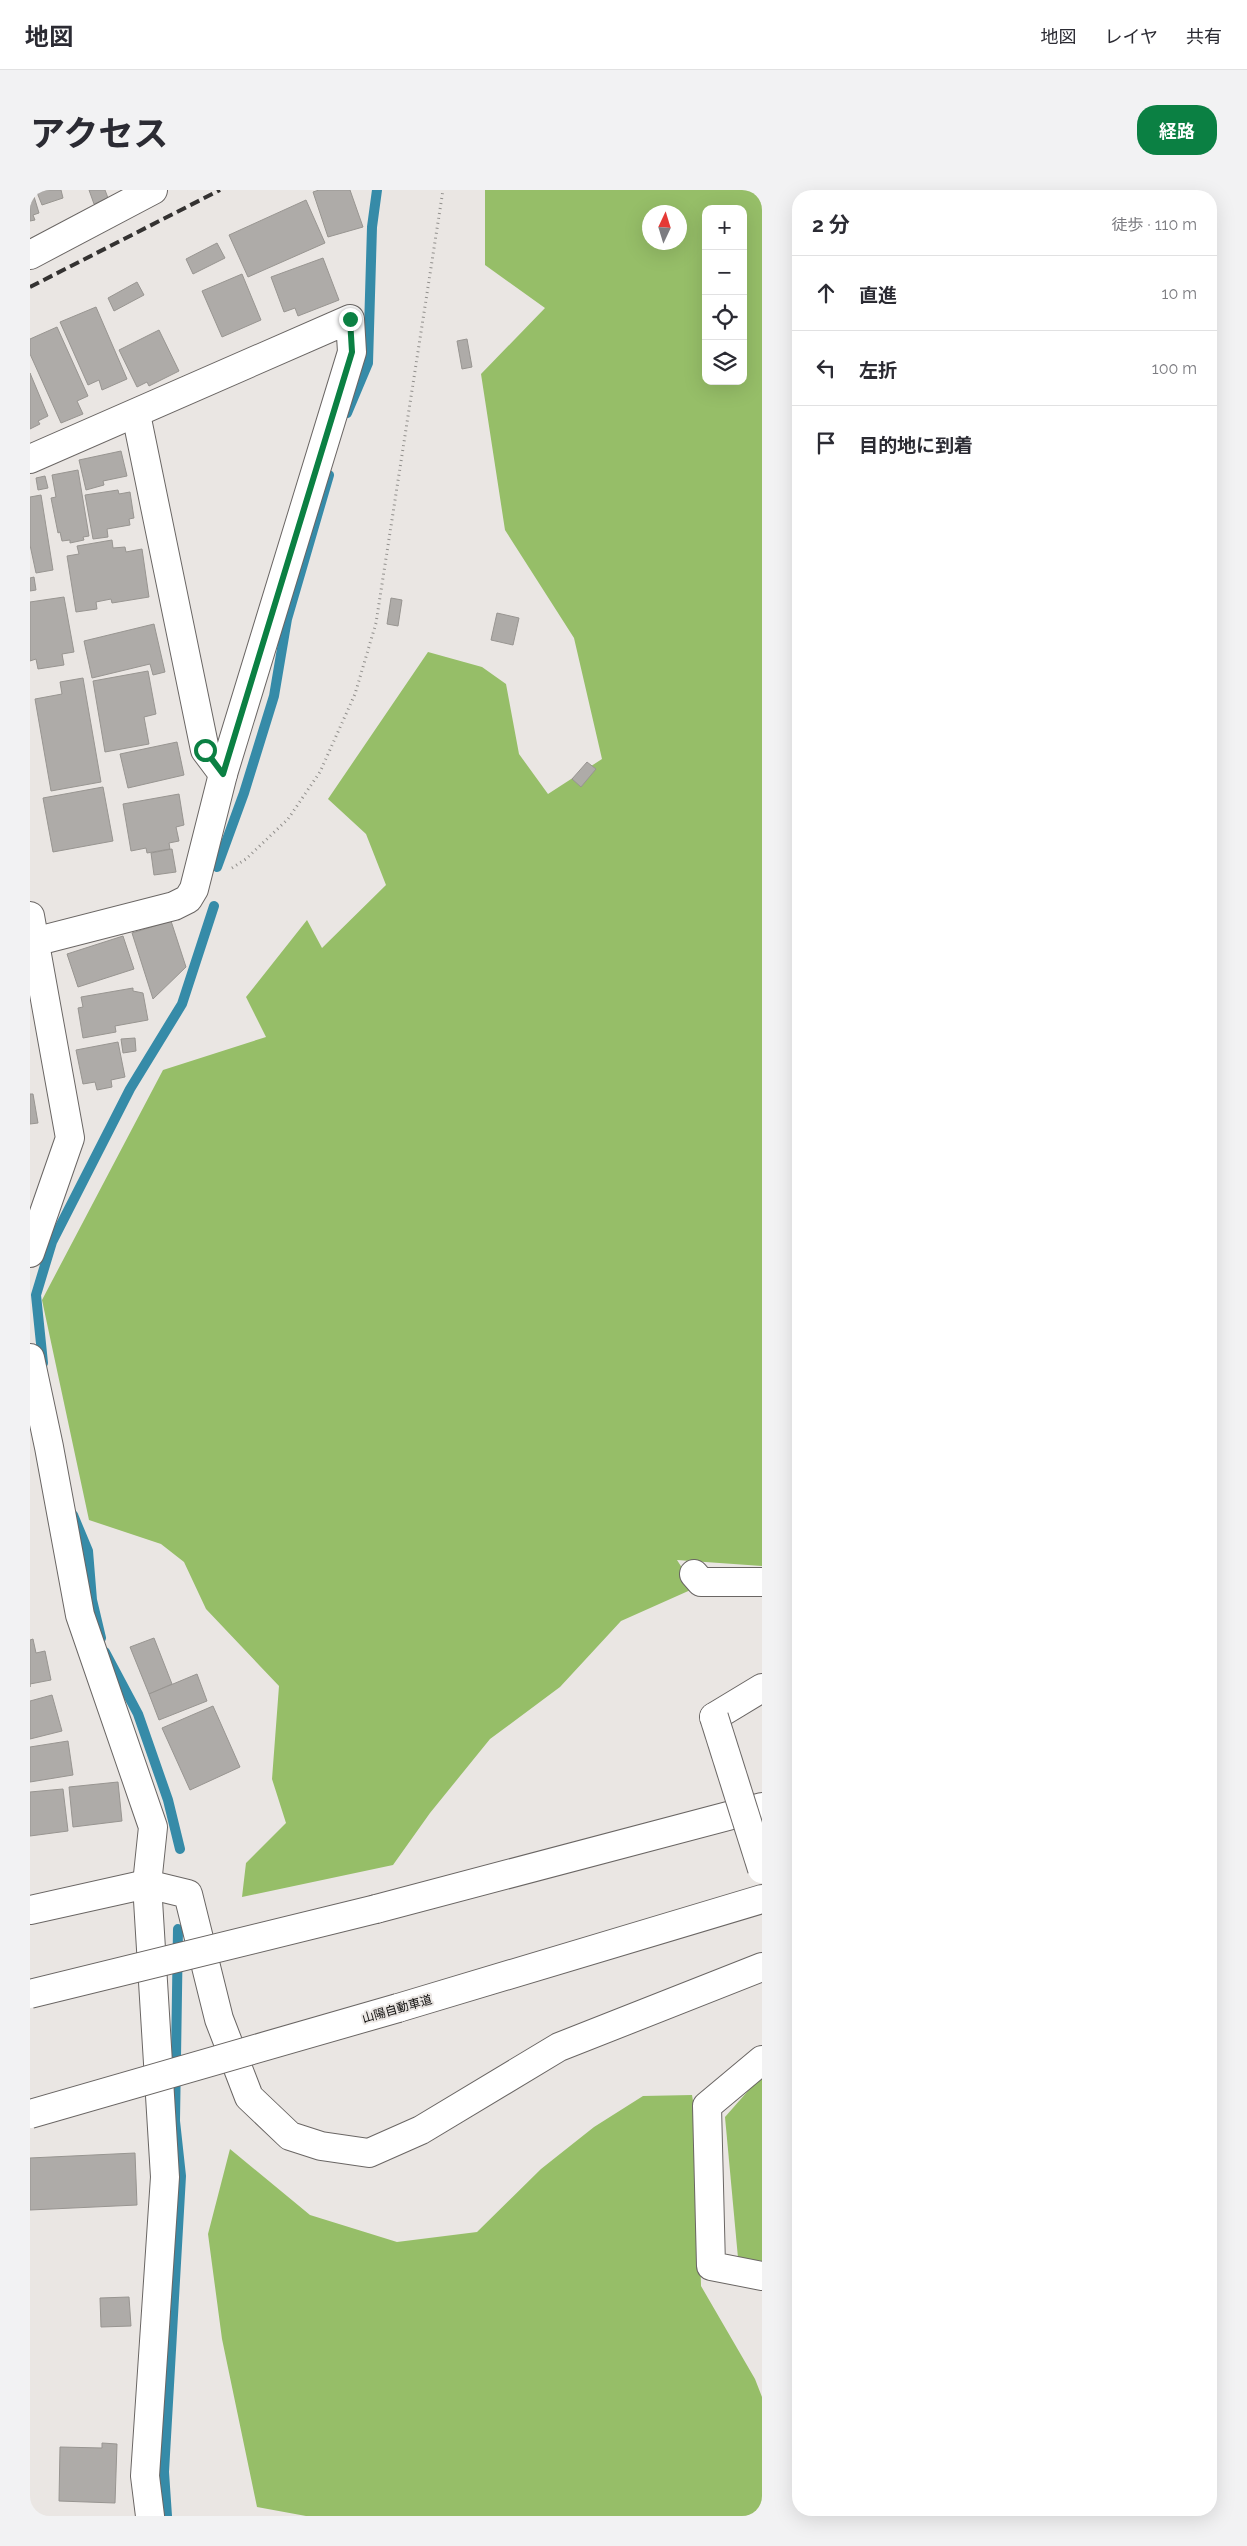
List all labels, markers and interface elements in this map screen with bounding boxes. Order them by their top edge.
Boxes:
text: 地図 [25,22,73,51]
text: 地図 [1041,26,1077,47]
text: レイヤ [1105,26,1158,47]
text: 共有 [1186,26,1222,47]
button: 経路 [1137,105,1217,155]
text: アクセス [30,113,168,154]
north arrow [642,205,687,250]
map controls [702,205,747,385]
button: + [702,205,747,250]
text: 2 分 [812,212,850,237]
text: 徒歩 · 110 m [1112,215,1197,234]
button: − [702,250,747,295]
icon: ahead [812,279,840,307]
text: 直進 [859,284,897,306]
text: 10 m [1162,284,1197,303]
button: locate [702,295,747,340]
route end [339,308,362,331]
button: layers [702,340,747,385]
icon: left [812,354,840,382]
text: 左折 [859,359,897,381]
text: 100 m [1152,359,1197,378]
icon: arrive [812,429,840,457]
text: 目的地に到着 [859,434,973,456]
route start [194,739,217,762]
street label: 山陽自動車道 [360,1992,434,2026]

